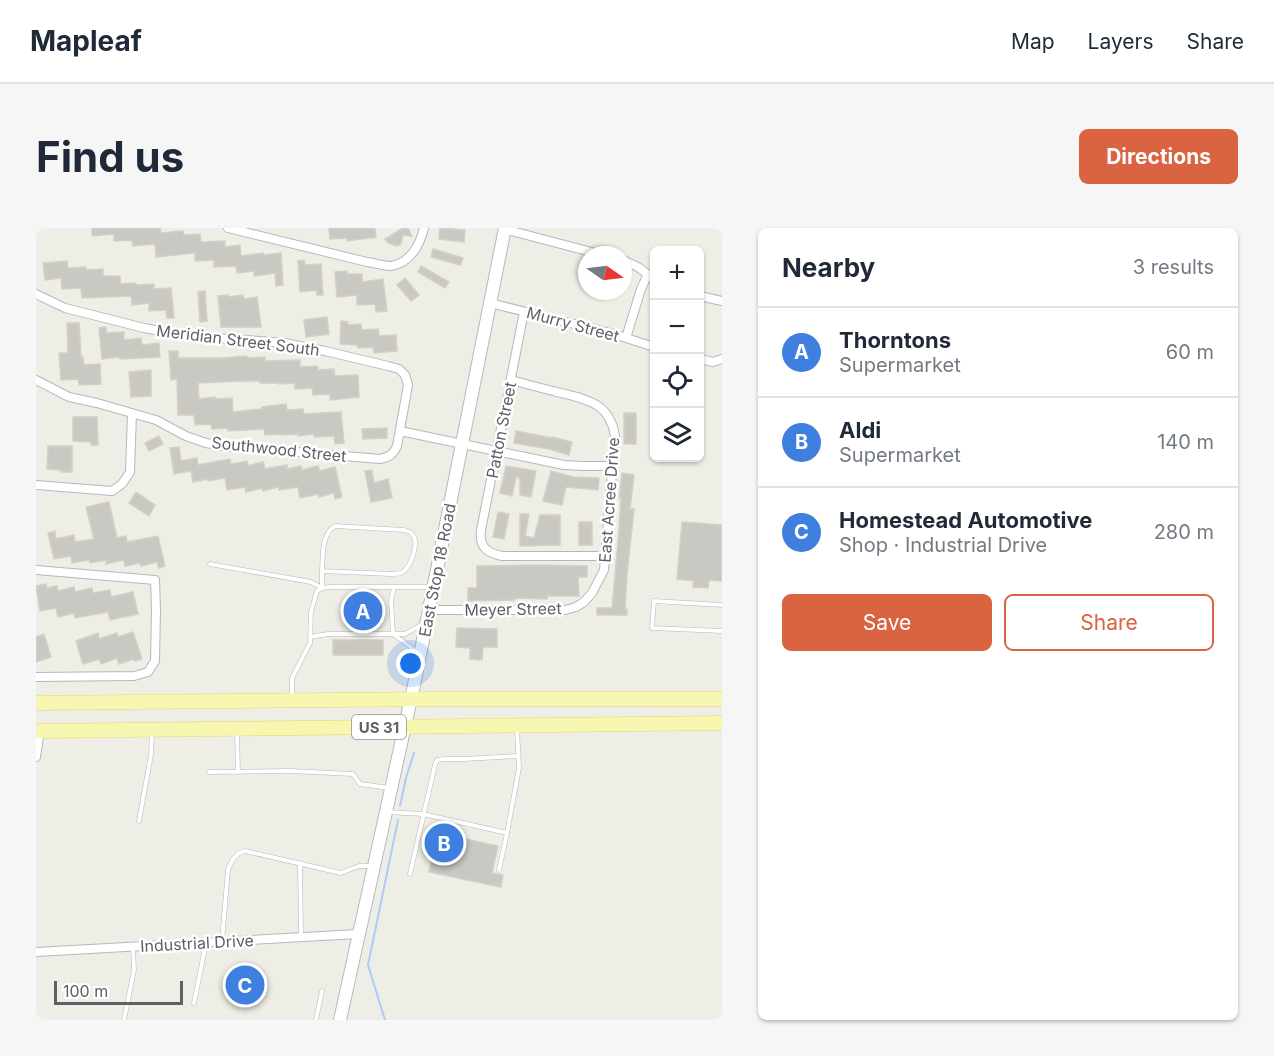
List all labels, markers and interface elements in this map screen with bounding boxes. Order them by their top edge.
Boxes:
text: Mapleaf [30,24,142,58]
text: Map [1011,29,1055,54]
text: Layers [1088,29,1154,54]
text: Share [1187,29,1244,54]
button: Directions [1079,129,1238,184]
text: Find us [36,131,184,182]
north arrow [578,246,632,300]
map controls [650,246,704,462]
button: + [650,246,704,300]
text: Nearby [782,252,875,283]
text: 3 results [1133,255,1214,279]
button: − [650,300,704,354]
street label: Murry Street [524,302,622,346]
street label: Meridian Street South [155,320,321,360]
text: Thorntons [839,327,951,353]
text: A [794,340,809,364]
text: 60 m [1166,340,1214,364]
text: Supermarket [839,353,961,377]
button: locate [650,354,704,408]
street label: Patton Street [482,380,520,480]
button: layers [650,408,704,462]
text: Aldi [839,417,881,443]
text: B [795,430,808,454]
text: 140 m [1157,430,1214,454]
street label: Southwood Street [211,432,347,466]
street label: East Acree Drive [595,437,623,563]
text: Supermarket [839,443,961,467]
street label: East Stop 18 Road [414,502,460,638]
text: Homestead Automotive [839,507,1092,533]
text: C [794,520,809,544]
text: 280 m [1154,520,1214,544]
text: Shop · Industrial Drive [839,533,1047,557]
pin: A [344,588,382,634]
button: Save [782,594,992,651]
button: Share [1004,594,1214,651]
street label: Meyer Street [464,598,562,620]
your location [396,649,425,678]
road number: US 31 [352,715,406,739]
pin: B [424,820,464,866]
street label: Industrial Drive [140,930,254,956]
pin: C [226,962,264,1008]
scale bar [54,978,183,1006]
text: 100 m [63,981,108,1001]

